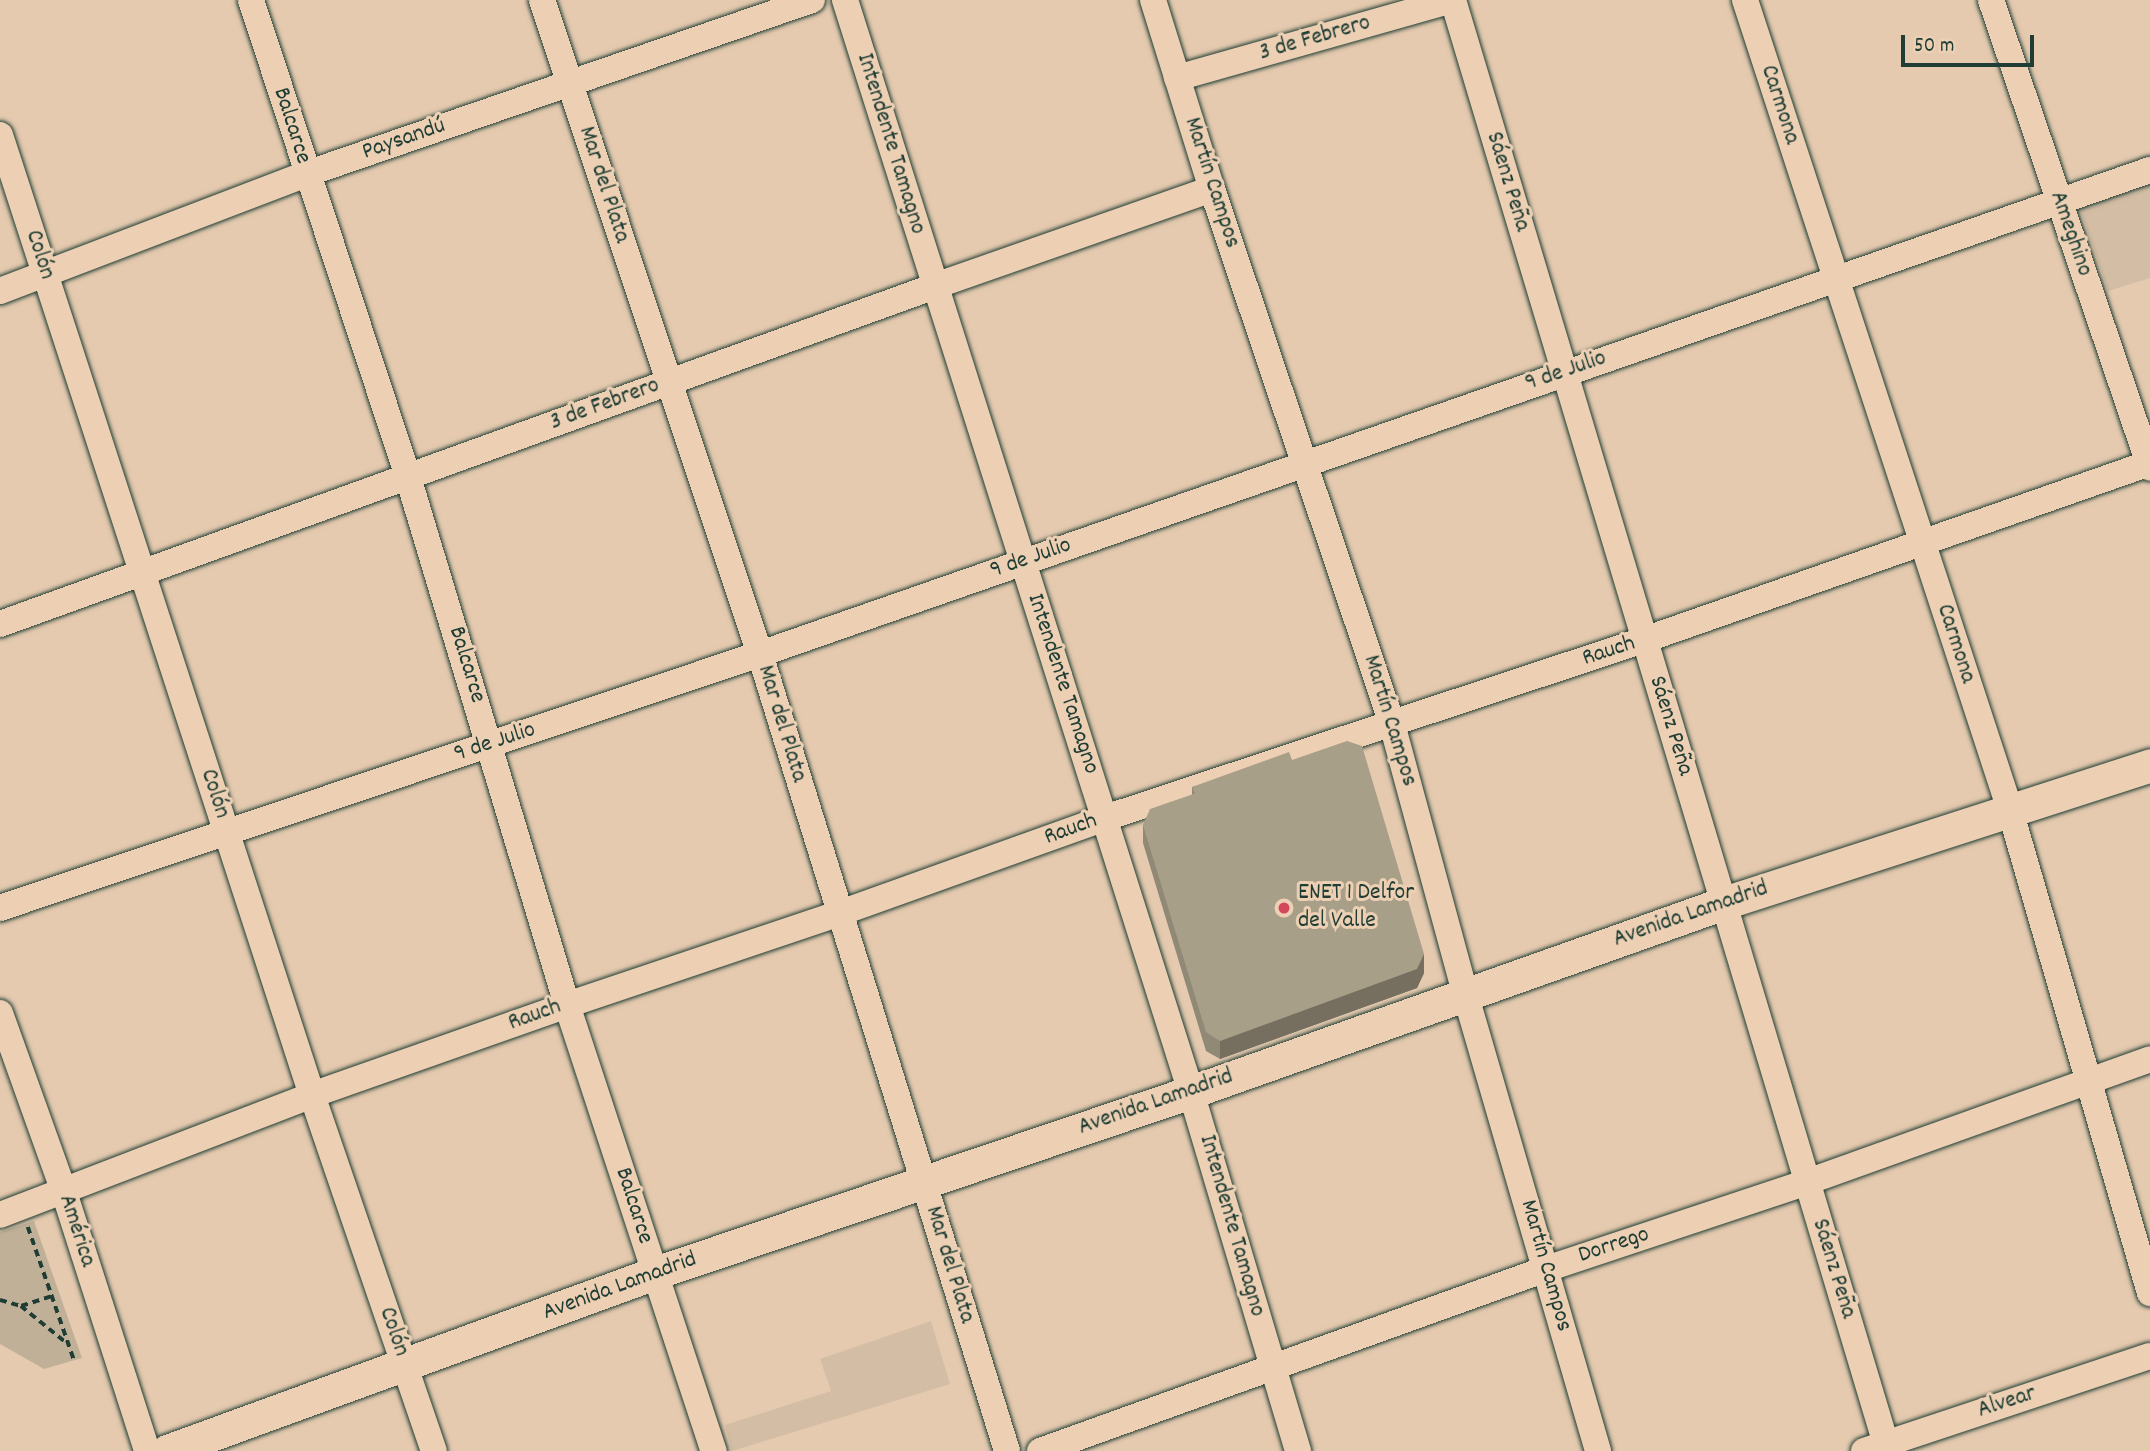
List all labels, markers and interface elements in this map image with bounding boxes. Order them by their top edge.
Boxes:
street label: 3 de Febrero [1256,9,1374,69]
scale bar [1905,21,2038,65]
text: 50 m [1914,32,1954,62]
street label: Intendente Tamagno [849,50,931,238]
street label: Carmona [1753,62,1805,148]
street label: Balcarce [265,84,317,168]
street label: Paysandú [359,112,449,168]
street label: Martín Campos [1176,114,1246,252]
street label: Mar del Plata [571,123,635,247]
street label: Sáenz Peña [1478,129,1536,235]
street label: Ameghino [2042,188,2098,280]
street label: Colón [18,227,60,283]
street label: 9 de Julio [1522,345,1610,399]
street label: 3 de Febrero [546,372,664,438]
street label: 9 de Julio [987,532,1075,586]
street label: Intendente Tamagno [1019,590,1105,778]
street label: Carmona [1929,601,1981,687]
street label: Balcarce [441,623,491,707]
street label: Rauch [1579,630,1639,674]
street label: Martín Campos [1355,652,1423,790]
street label: Mar del Plata [750,662,812,786]
street label: Sáenz Peña [1641,673,1699,779]
street label: 9 de Julio [451,716,539,770]
street label: Colón [193,766,235,822]
street label: Rauch [1041,807,1101,853]
street label: Avenida Lamadrid [1610,875,1772,955]
place label: ENET 1 Delfor del Valle [1298,880,1414,936]
marker: ENET 1 Delfor del Valle [1276,900,1292,916]
street label: Rauch [505,993,565,1039]
street label: Avenida Lamadrid [1075,1063,1237,1143]
street label: Intendente Tamagno [1191,1132,1271,1320]
street label: Balcarce [607,1164,659,1248]
street label: América [51,1191,101,1271]
street label: Martín Campos [1512,1197,1578,1335]
street label: Mar del Plata [918,1203,980,1327]
street label: Sáenz Peña [1804,1216,1862,1322]
street label: Dorrego [1575,1221,1653,1271]
street label: Avenida Lamadrid [539,1246,701,1328]
street label: Colón [371,1304,415,1360]
street label: Alvear [1974,1380,2040,1426]

